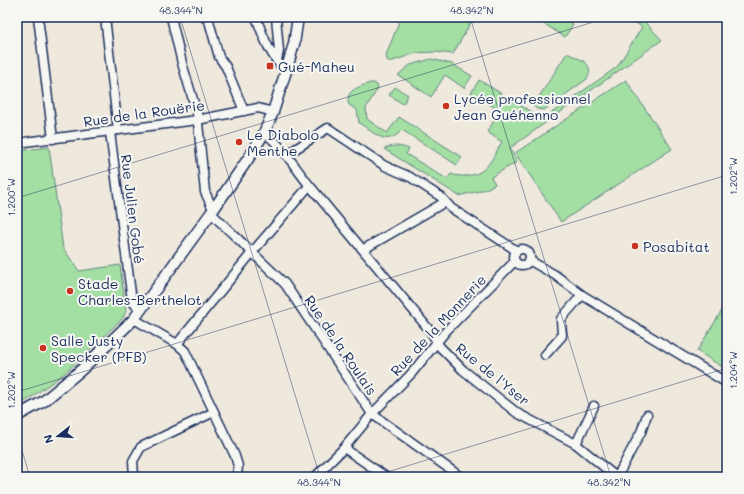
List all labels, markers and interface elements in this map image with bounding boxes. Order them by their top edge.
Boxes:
text: 48.344°N [159,3,203,17]
text: 48.342°N [450,3,494,17]
place label: Gué-Maheu [278,57,355,76]
marker: Gué-Maheu [265,61,275,71]
place label: Lycée professionnel Jean Guéhenno [454,89,591,124]
street label: Rue de la Rouërie [82,95,206,131]
marker: Lycée professionnel Jean Guéhenno [441,101,451,111]
place label: Le Diabolo Menthe [247,125,319,160]
marker: Le Diabolo Menthe [234,137,244,147]
street label: Rue Julien Gobé [117,153,149,265]
text: 1.202°W [726,157,740,195]
text: 1.200°W [4,178,18,216]
place label: Posabitat [643,237,710,256]
marker: Posabitat [630,241,640,251]
street label: Rue de la Monnerie [386,270,490,380]
place label: Stade Charles-Berthelot [78,274,202,309]
marker: Stade Charles-Berthelot [65,286,75,296]
street label: Rue de la Roulais [300,291,382,399]
place label: Salle Justy Specker (PFB) [51,331,147,366]
street label: Rue de l'Yser [452,338,534,410]
marker: Salle Justy Specker (PFB) [38,343,48,353]
text: 1.204°W [726,351,740,389]
text: 1.202°W [4,371,18,409]
north arrow [38,416,78,456]
text: N [40,433,56,445]
text: 48.344°N [297,475,341,489]
text: 48.342°N [587,475,631,489]

